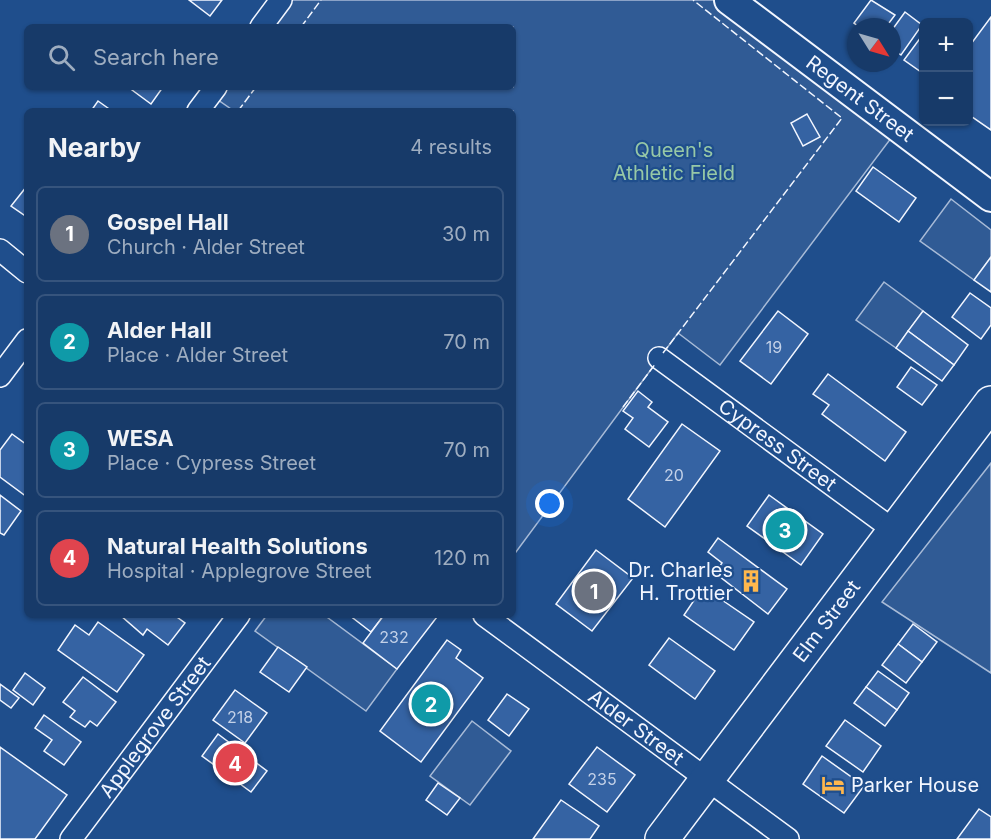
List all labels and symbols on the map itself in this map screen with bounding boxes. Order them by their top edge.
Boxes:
north arrow [847,18,901,72]
street label: Regent Street [801,50,919,147]
park label: Queen's Athletic Field [613,138,735,185]
house number: 19 [766,337,782,357]
street label: Cypress Street [714,394,842,496]
house number: 20 [664,465,684,485]
your location [535,489,564,518]
pin: 3 [766,508,804,552]
place label: Dr. Charles H. Trottier [628,558,733,605]
pin: 1 [574,568,614,614]
building icon: Dr. Charles H. Trottier [738,568,764,594]
street label: Elm Street [788,575,865,667]
house number: 232 [379,627,409,647]
street label: Applegrove Street [94,651,216,802]
pin: 2 [412,682,450,726]
street label: Alder Street [584,684,689,770]
house number: 218 [227,707,253,727]
pin: 4 [216,740,254,786]
house number: 235 [587,769,617,789]
hotel icon: Parker House [820,772,846,798]
place label: Parker House [851,773,979,797]

